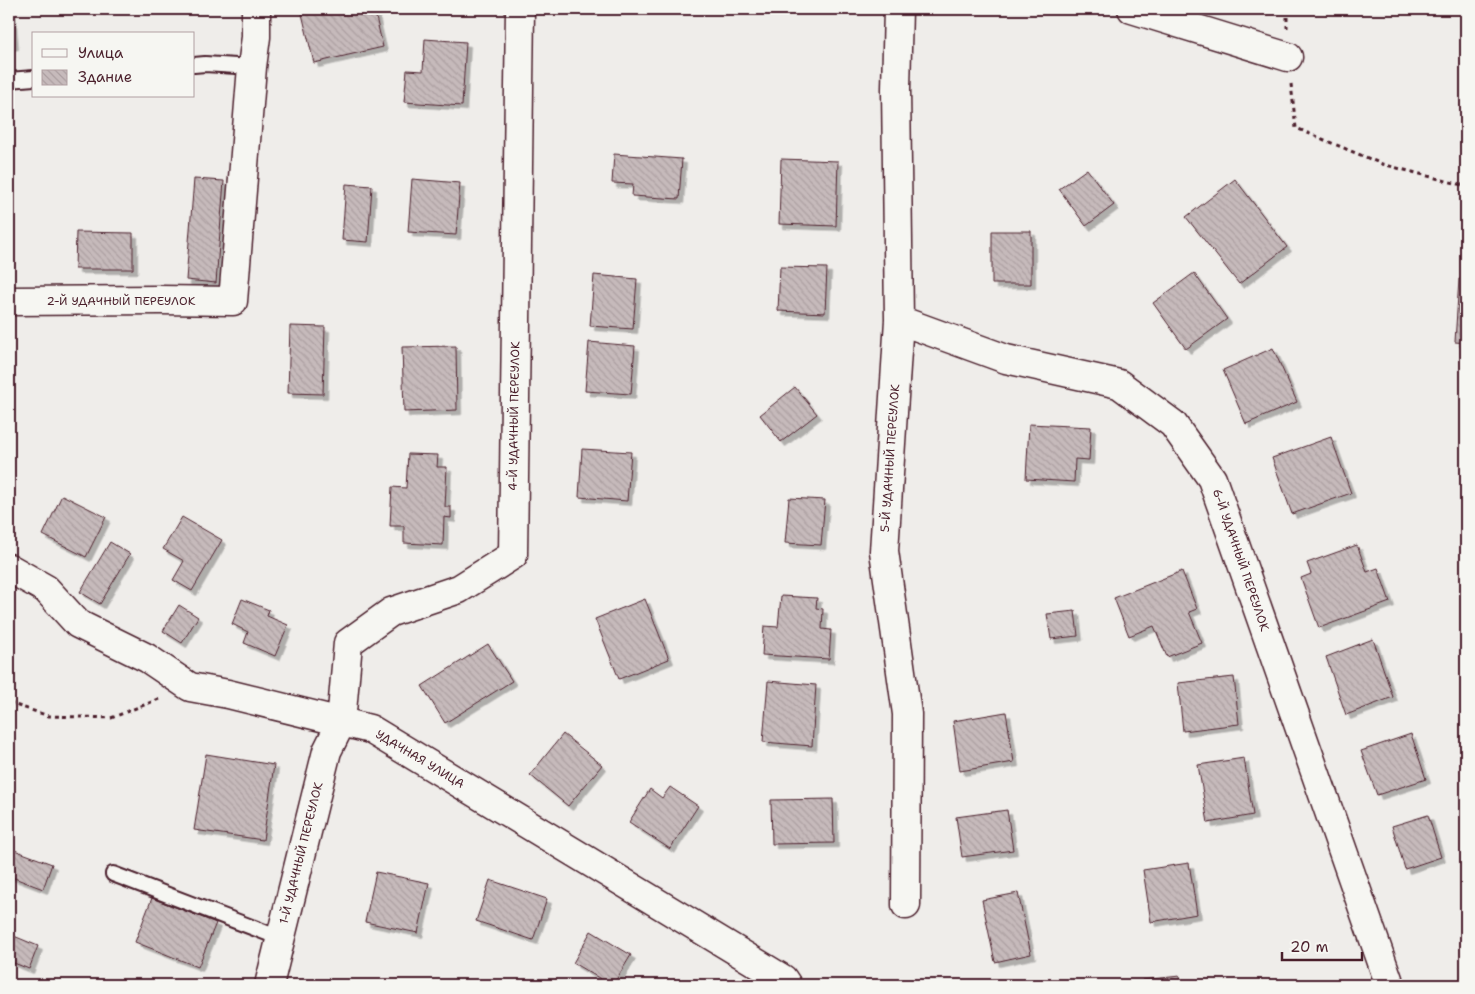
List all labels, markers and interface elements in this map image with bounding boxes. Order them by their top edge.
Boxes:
legend [32,32,195,98]
text: Улица [78,43,124,63]
text: Здание [78,67,132,87]
street label: 2-Й УДАЧНЫЙ ПЕРЕУЛОК [47,293,196,309]
street label: 4-Й УДАЧНЫЙ ПЕРЕУЛОК [505,341,523,491]
street label: 5-Й УДАЧНЫЙ ПЕРЕУЛОК [877,383,903,533]
street label: 6-Й УДАЧНЫЙ ПЕРЕУЛОК [1209,487,1273,634]
street label: УДАЧНАЯ УЛИЦА [373,726,468,792]
street label: 1-Й УДАЧНЫЙ ПЕРЕУЛОК [276,780,326,926]
scale bar [1282,929,1362,961]
text: 20 m [1290,937,1329,957]

